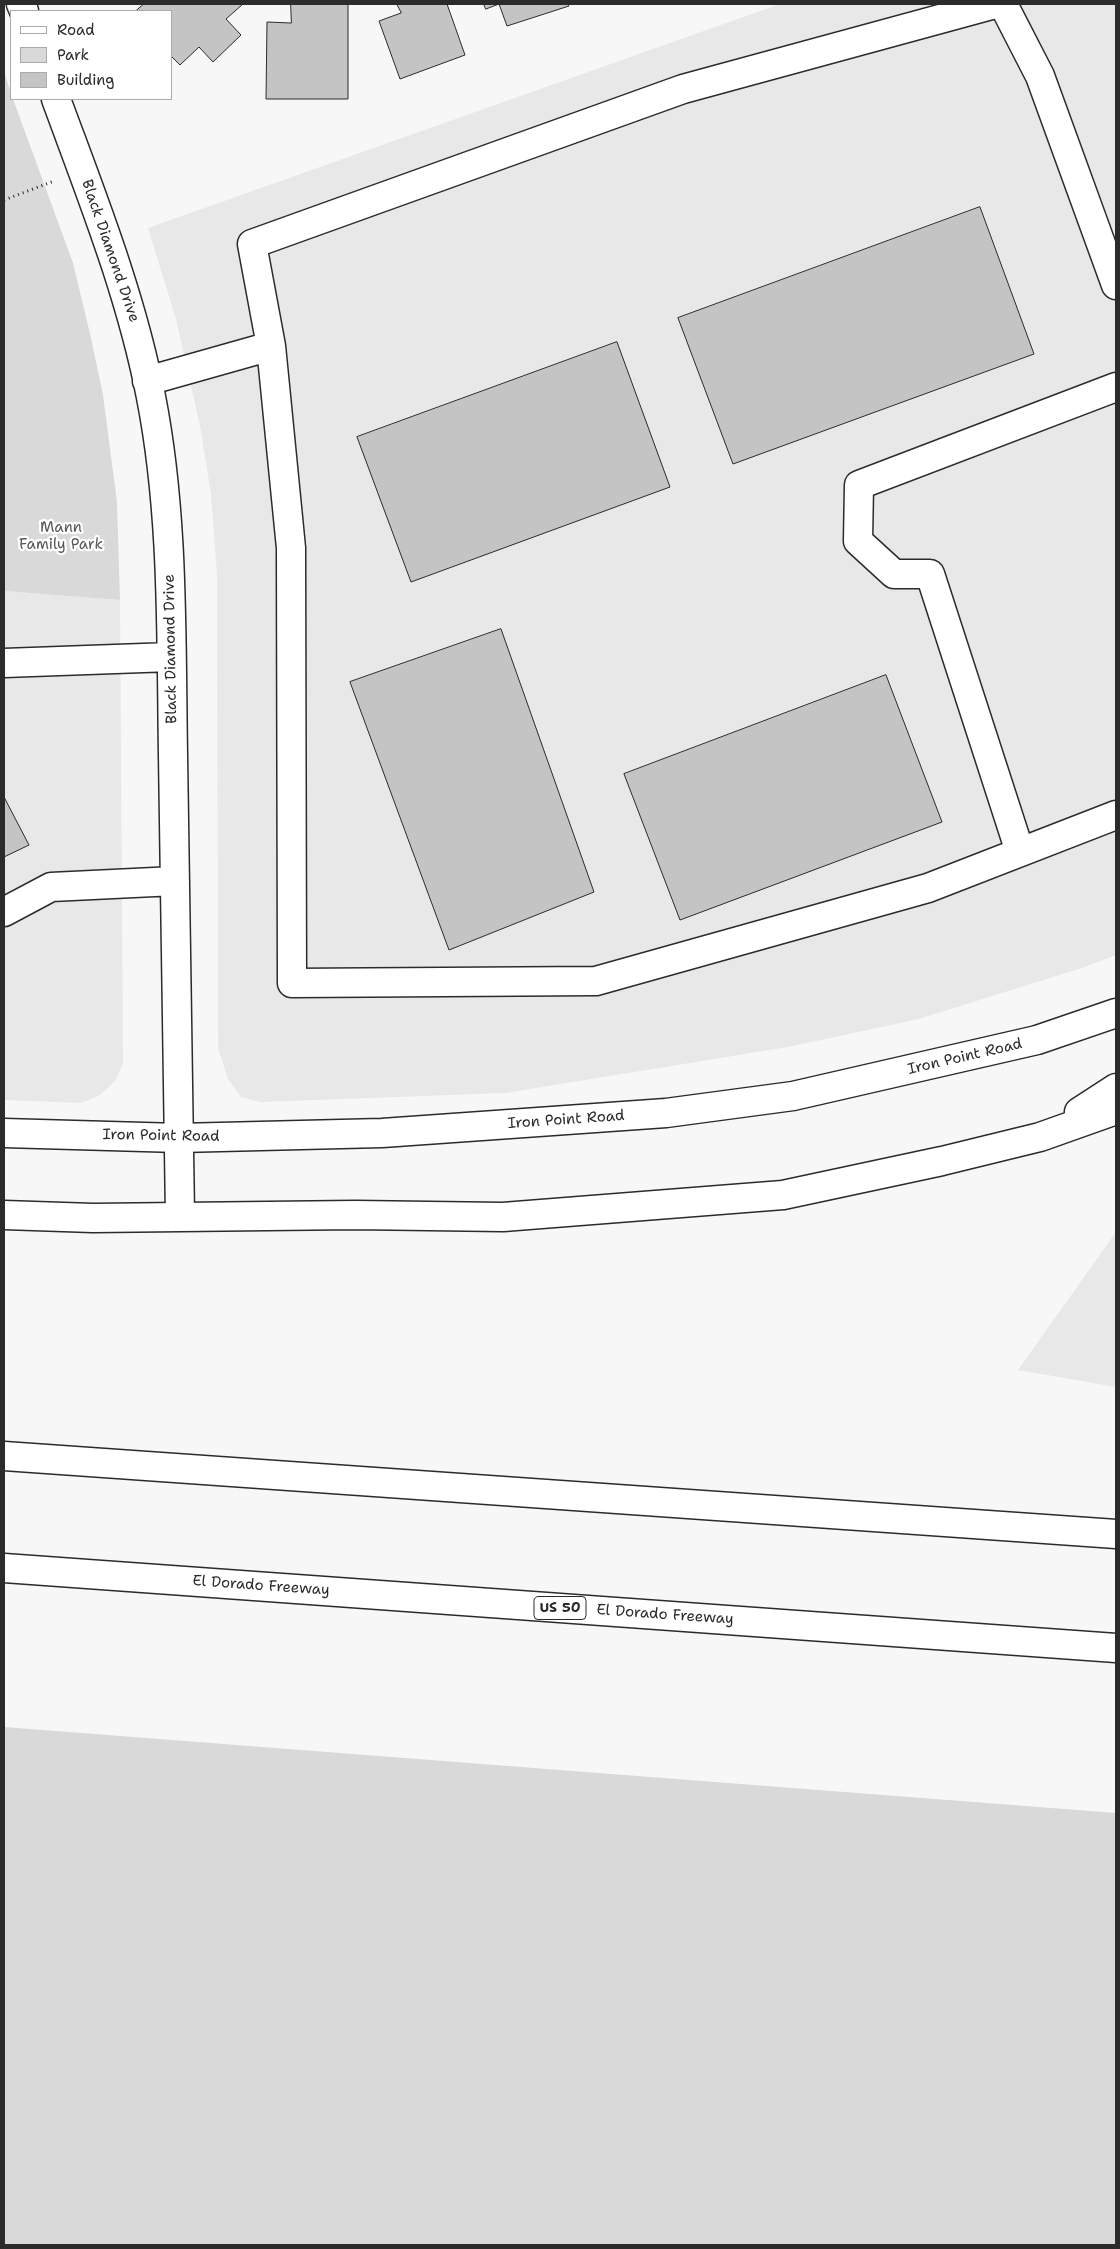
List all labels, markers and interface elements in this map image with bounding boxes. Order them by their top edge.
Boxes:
legend [10,10,172,100]
text: Road [57,20,95,40]
text: Park [57,45,89,65]
text: Building [57,70,114,90]
street label: Black Diamond Drive [77,177,143,325]
park label: Mann Family Park [19,519,103,554]
street label: Black Diamond Drive [161,574,181,724]
street label: Iron Point Road [906,1035,1024,1079]
street label: Iron Point Road [507,1107,625,1133]
street label: Iron Point Road [102,1126,220,1146]
street label: El Dorado Freeway [192,1572,330,1600]
road number: US 50 [534,1596,586,1620]
street label: El Dorado Freeway [596,1601,734,1629]

